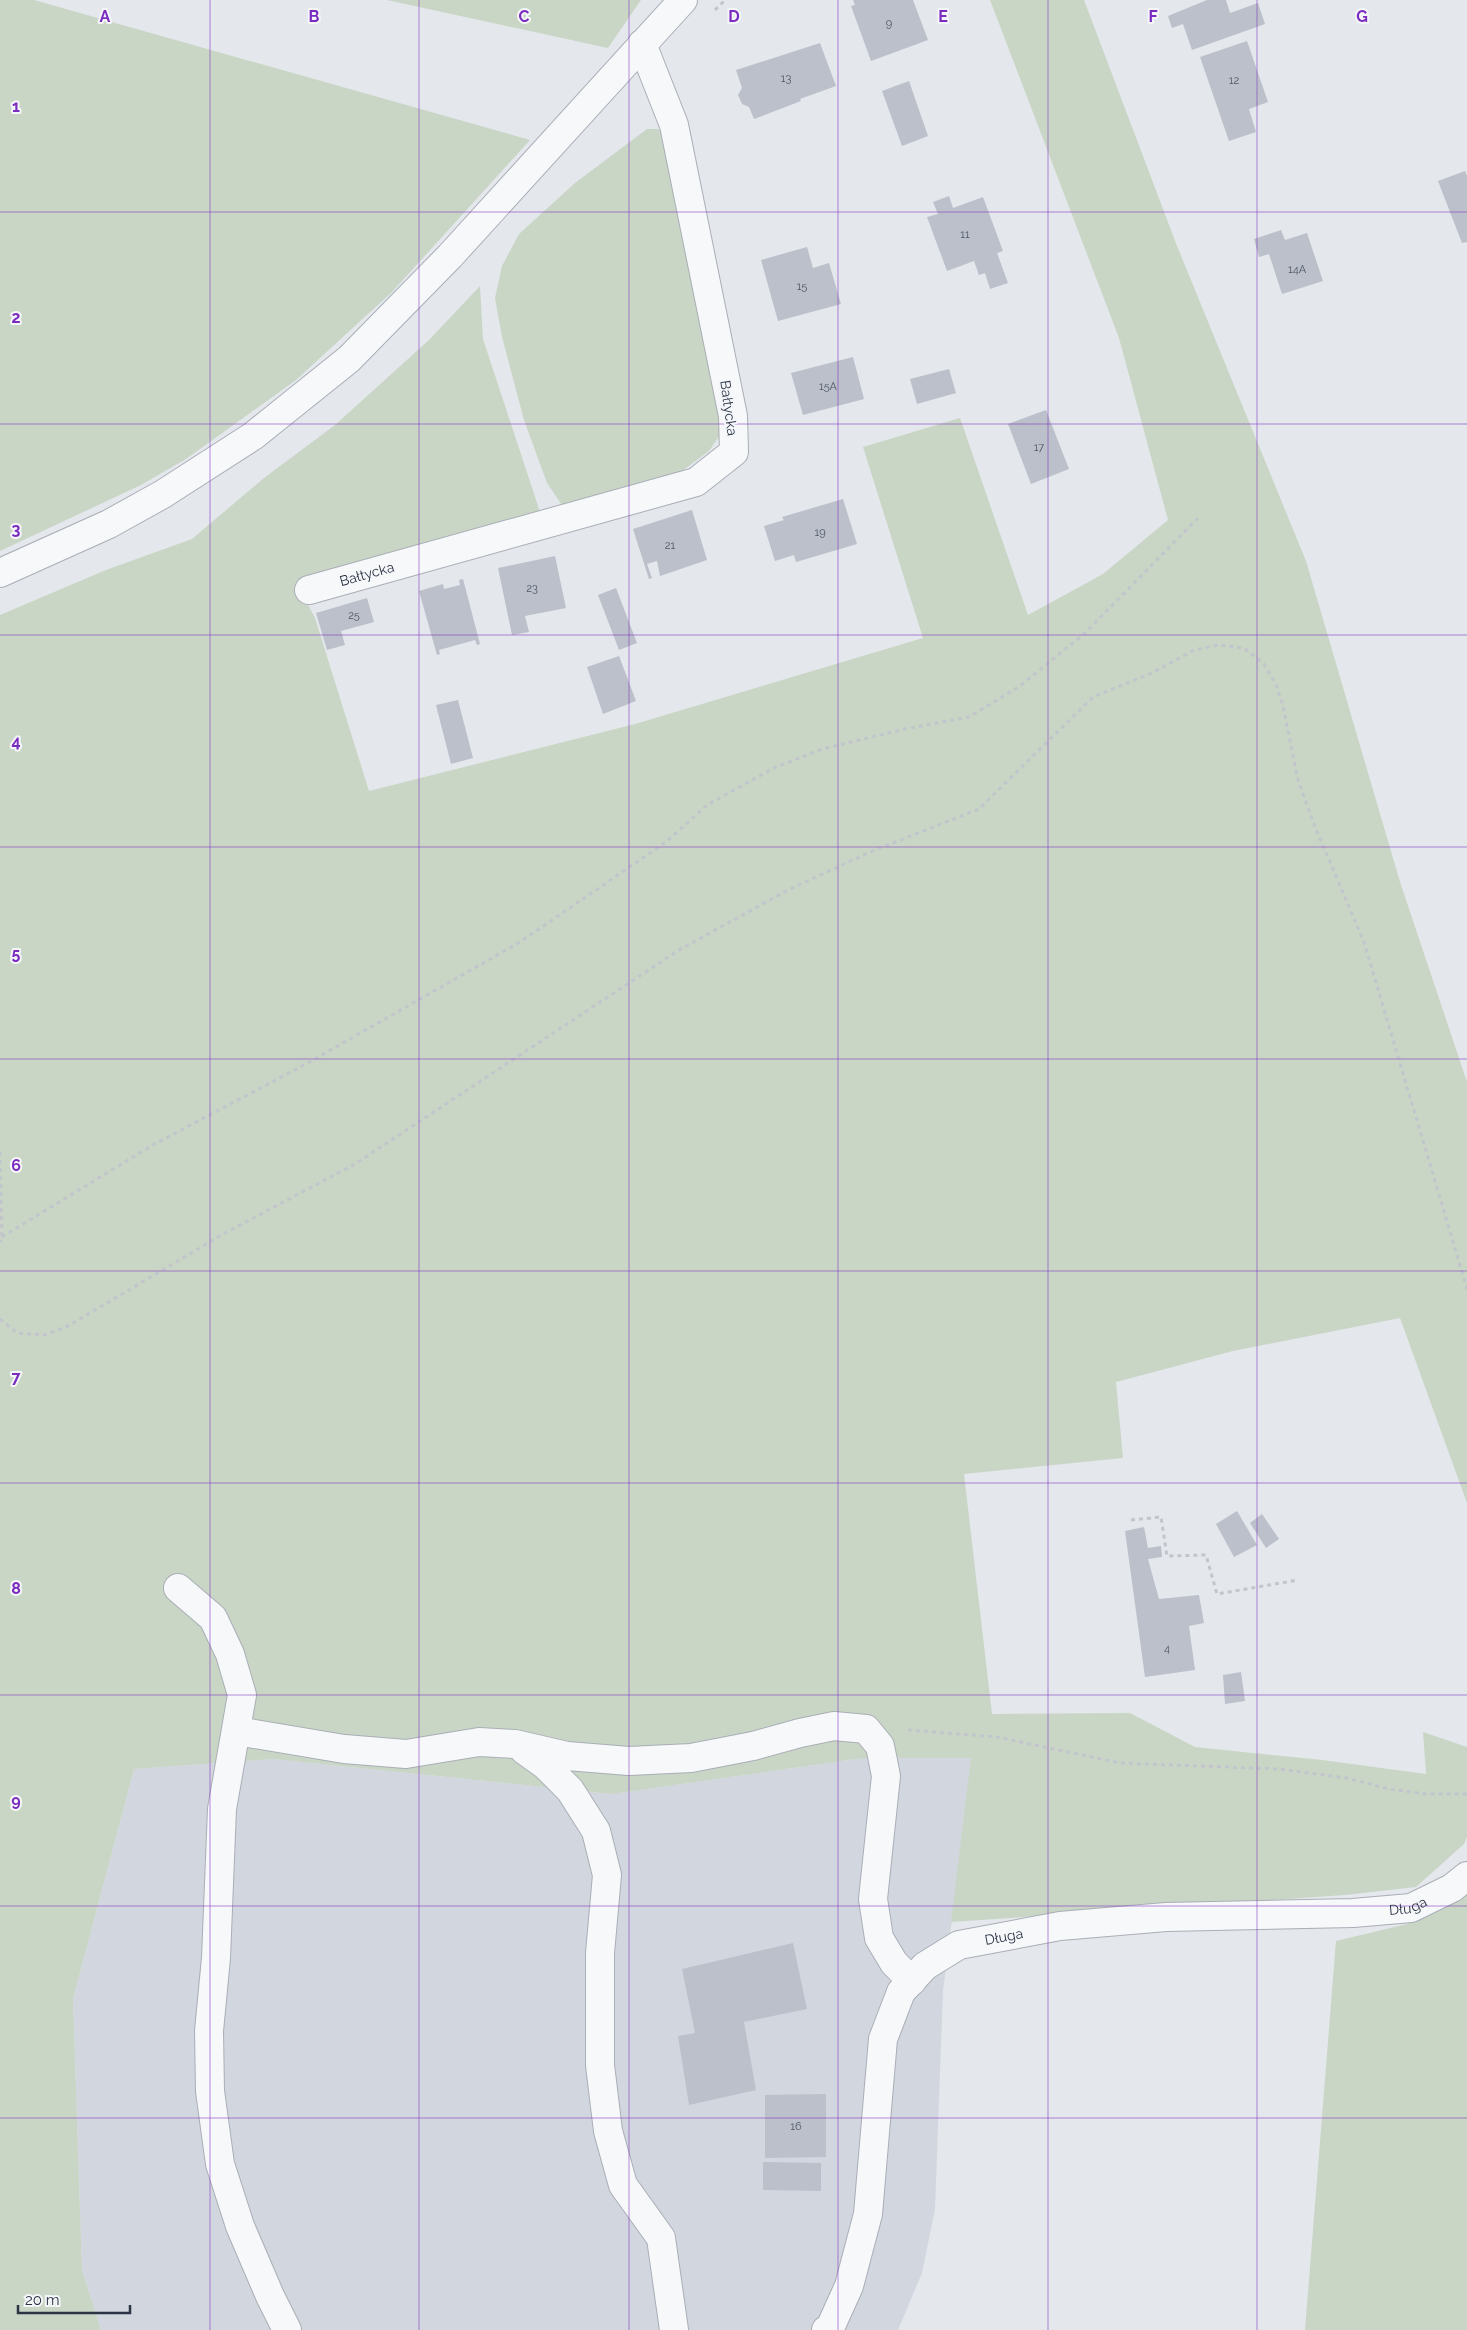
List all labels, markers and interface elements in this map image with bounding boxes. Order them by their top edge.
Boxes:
text: A [100,7,111,26]
text: B [309,7,320,26]
text: C [519,7,530,26]
text: D [728,7,740,26]
text: E [938,7,948,26]
text: F [1148,7,1158,26]
text: G [1356,7,1368,26]
house number: 9 [886,17,892,30]
house number: 13 [781,72,791,85]
house number: 12 [1229,74,1239,87]
text: 1 [12,97,20,116]
house number: 11 [960,228,970,241]
house number: 14A [1288,263,1307,276]
house number: 15 [797,280,807,293]
text: 2 [11,308,21,327]
street label: Bałtycka [717,379,741,437]
house number: 15A [819,380,838,393]
house number: 17 [1034,441,1044,454]
text: 3 [12,520,21,539]
house number: 19 [814,526,826,539]
house number: 21 [665,539,676,552]
street label: Bałtycka [338,559,396,589]
house number: 23 [526,582,538,595]
house number: 25 [348,609,360,622]
text: 4 [11,732,21,751]
text: 5 [12,944,21,963]
text: 6 [11,1156,21,1175]
text: 7 [12,1368,21,1387]
text: 8 [11,1579,21,1598]
house number: 4 [1164,1642,1170,1655]
text: 9 [11,1791,21,1810]
street label: Długa [1388,1894,1429,1918]
street label: Długa [983,1925,1024,1948]
house number: 16 [790,2120,802,2133]
scale bar [18,2282,130,2314]
text: 20 m [25,2291,60,2309]

